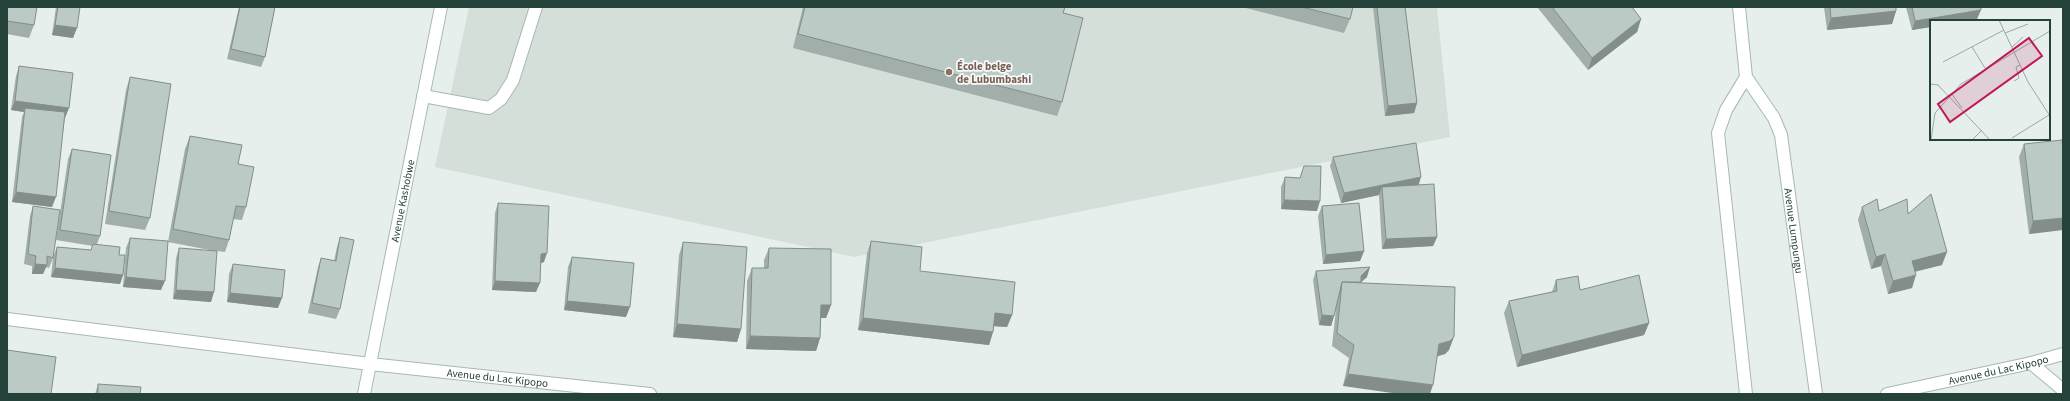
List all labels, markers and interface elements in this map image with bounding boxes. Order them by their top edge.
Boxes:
inset map [1930,20,2050,140]
place label: École belge de Lubumbashi [957,59,1031,87]
marker: École belge de Lubumbashi [944,67,954,77]
street label: Avenue Kashobwe [387,158,418,243]
street label: Avenue Lumpungu [1781,187,1807,274]
street label: Avenue du Lac Kipopo [1947,351,2050,388]
street label: Avenue du Lac Kipopo [446,365,549,391]

